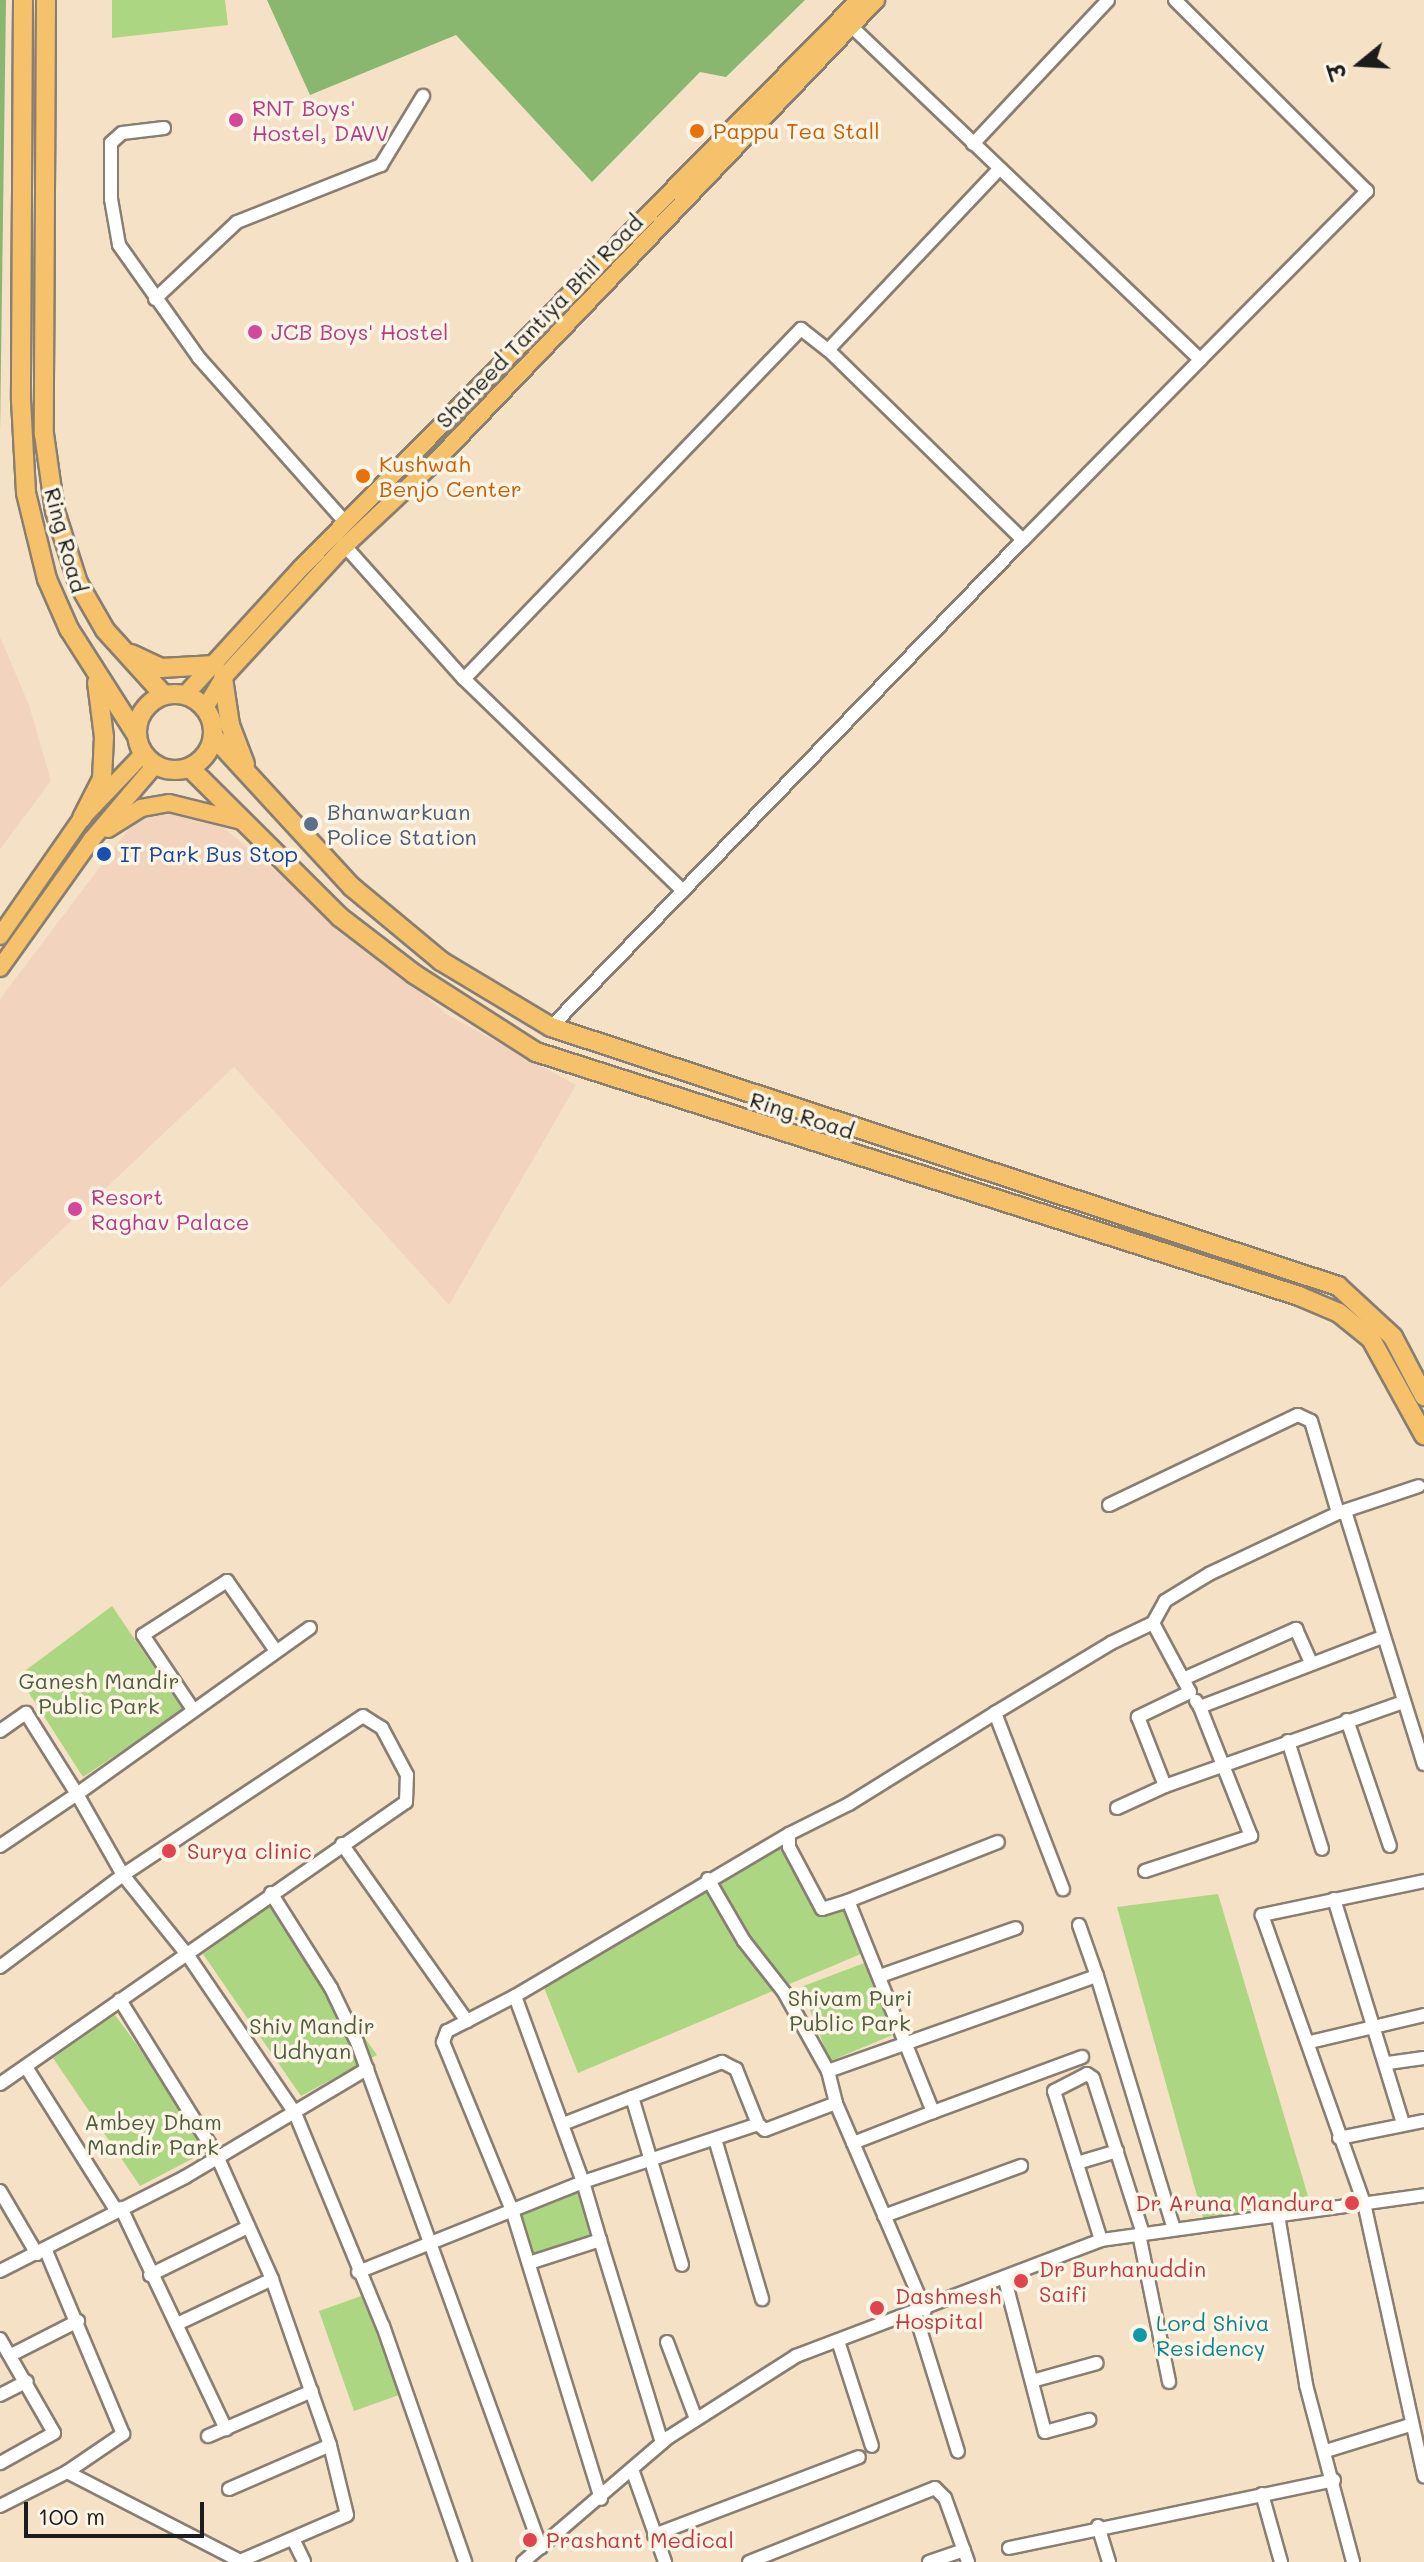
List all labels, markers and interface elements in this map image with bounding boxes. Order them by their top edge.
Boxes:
north arrow [1320,24,1400,104]
text: उ [1321,60,1353,83]
place label: RNT Boys' Hostel, DAVV [252,94,389,146]
marker: RNT Boys' Hostel, DAVV [227,111,245,129]
place label: Pappu Tea Stall [713,118,880,144]
marker: Pappu Tea Stall [688,122,706,140]
street label: Shaheed Tantiya Bhil Road [430,209,648,433]
place label: JCB Boys' Hostel [271,319,449,345]
marker: JCB Boys' Hostel [246,323,264,341]
place label: Kushwah Benjo Center [379,450,522,502]
marker: Kushwah Benjo Center [354,467,372,485]
street label: Ring Road [39,485,93,595]
place label: Bhanwarkuan Police Station [327,798,477,850]
marker: Bhanwarkuan Police Station [302,815,320,833]
place label: IT Park Bus Stop [120,841,298,867]
marker: IT Park Bus Stop [95,845,113,863]
street label: Ring Road [747,1086,857,1144]
place label: Resort Raghav Palace [91,1183,249,1234]
marker: Resort Raghav Palace [66,1200,84,1218]
park label: Ganesh Mandir Public Park [18,1667,180,1718]
place label: Surya clinic [187,1838,312,1864]
marker: Surya clinic [158,1840,180,1862]
park label: Shivam Puri Public Park [788,1984,912,2036]
park label: Shiv Mandir Udhyan [249,2012,375,2064]
park label: Ambey Dham Mandir Park [84,2108,222,2160]
place label: Dr Aruna Mandura [1135,2190,1334,2216]
marker: Dr Aruna Mandura [1341,2192,1363,2214]
place label: Dr Burhanuddin Saifi [1039,2255,1206,2306]
marker: Dr Burhanuddin Saifi [1010,2270,1032,2292]
place label: Dashmesh Hospital [895,2282,1001,2334]
marker: Dashmesh Hospital [866,2297,888,2319]
place label: Lord Shiva Residency [1156,2309,1270,2360]
marker: Lord Shiva Residency [1131,2326,1149,2344]
scale bar [28,2486,208,2536]
text: 100 m [38,2500,105,2531]
place label: Prashant Medical [546,2527,734,2553]
marker: Prashant Medical [521,2531,539,2549]

